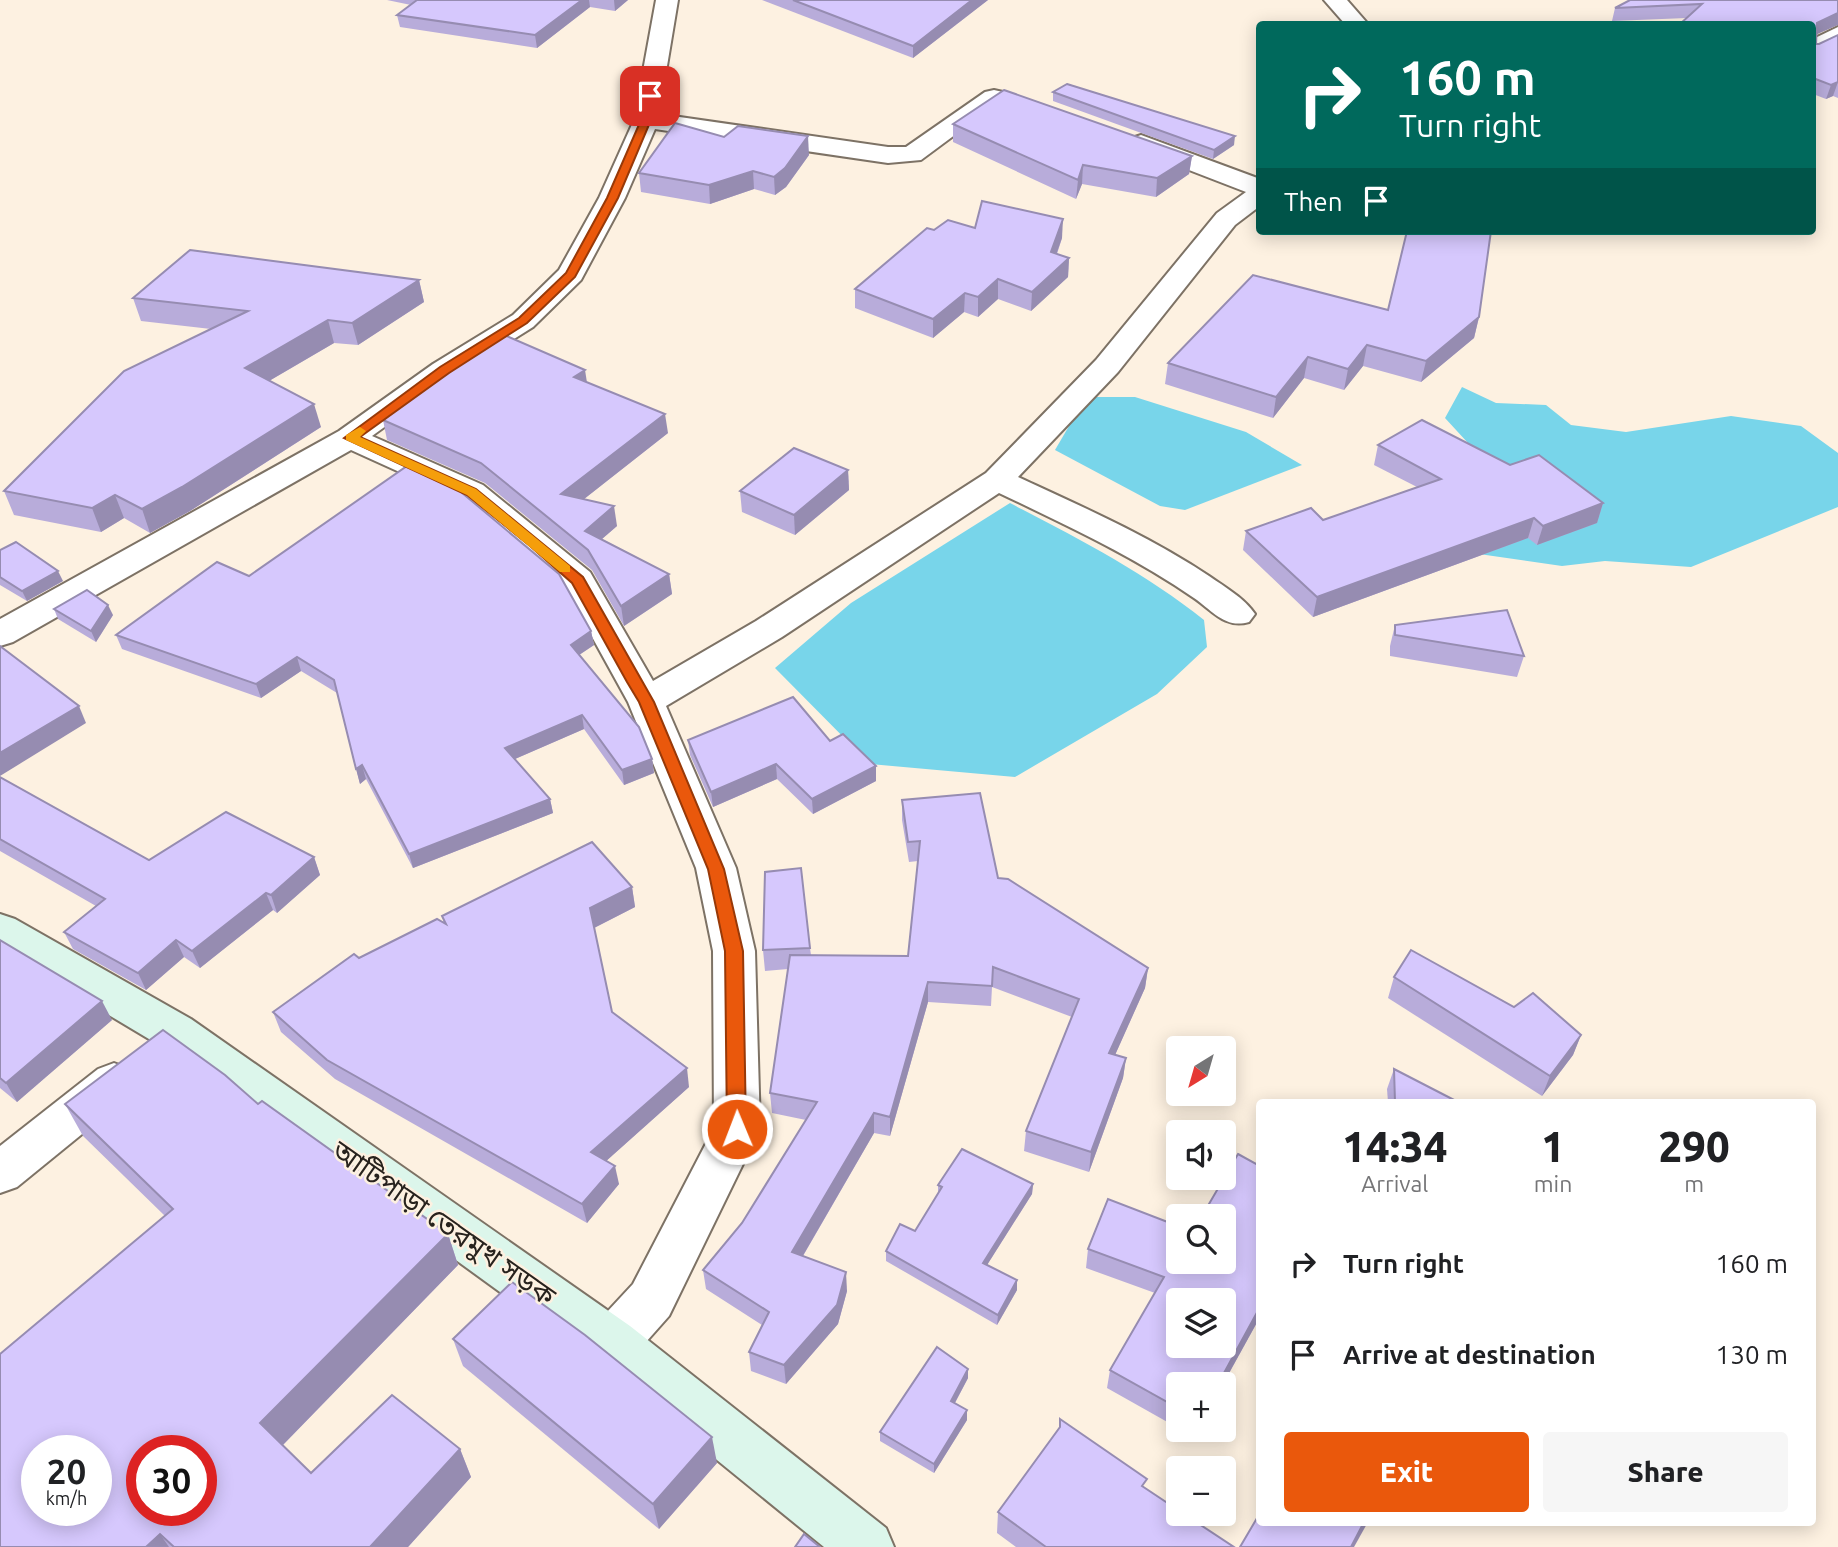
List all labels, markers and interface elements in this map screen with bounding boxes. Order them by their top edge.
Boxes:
icon: right [1284,49,1375,140]
text: 160 m [1399,49,1536,104]
pin [620,66,680,126]
icon: arrive [631,77,669,115]
text: Turn right [1399,107,1541,143]
icon: arrive [1357,182,1395,220]
text: Then [1284,187,1343,216]
north arrow [1166,1036,1236,1106]
map controls [1166,1036,1236,1526]
position arrow [700,1092,774,1166]
button: sound [1166,1120,1236,1190]
text: 14:34 [1342,1123,1447,1170]
text: 1 [1541,1123,1565,1170]
text: 290 [1659,1123,1730,1170]
street label: আটিপাড়া তেরমুখ সড়ক [325,1133,562,1313]
text: Arrival [1361,1171,1428,1196]
text: min [1534,1171,1572,1196]
text: m [1684,1171,1704,1196]
button: search [1166,1204,1236,1274]
icon: right [1284,1245,1322,1283]
text: Turn right [1343,1249,1464,1278]
text: 160 m [1716,1249,1788,1278]
button: layers [1166,1288,1236,1358]
icon: arrive [1284,1336,1322,1374]
text: Arrive at destination [1343,1340,1596,1369]
text: 130 m [1716,1340,1788,1369]
button: + [1166,1372,1236,1442]
button: Exit [1284,1432,1529,1512]
button: Share [1543,1432,1788,1512]
speed limit sign: 30 [126,1435,217,1526]
text: 20 [47,1451,86,1491]
button: − [1166,1456,1236,1526]
text: km/h [46,1488,87,1508]

